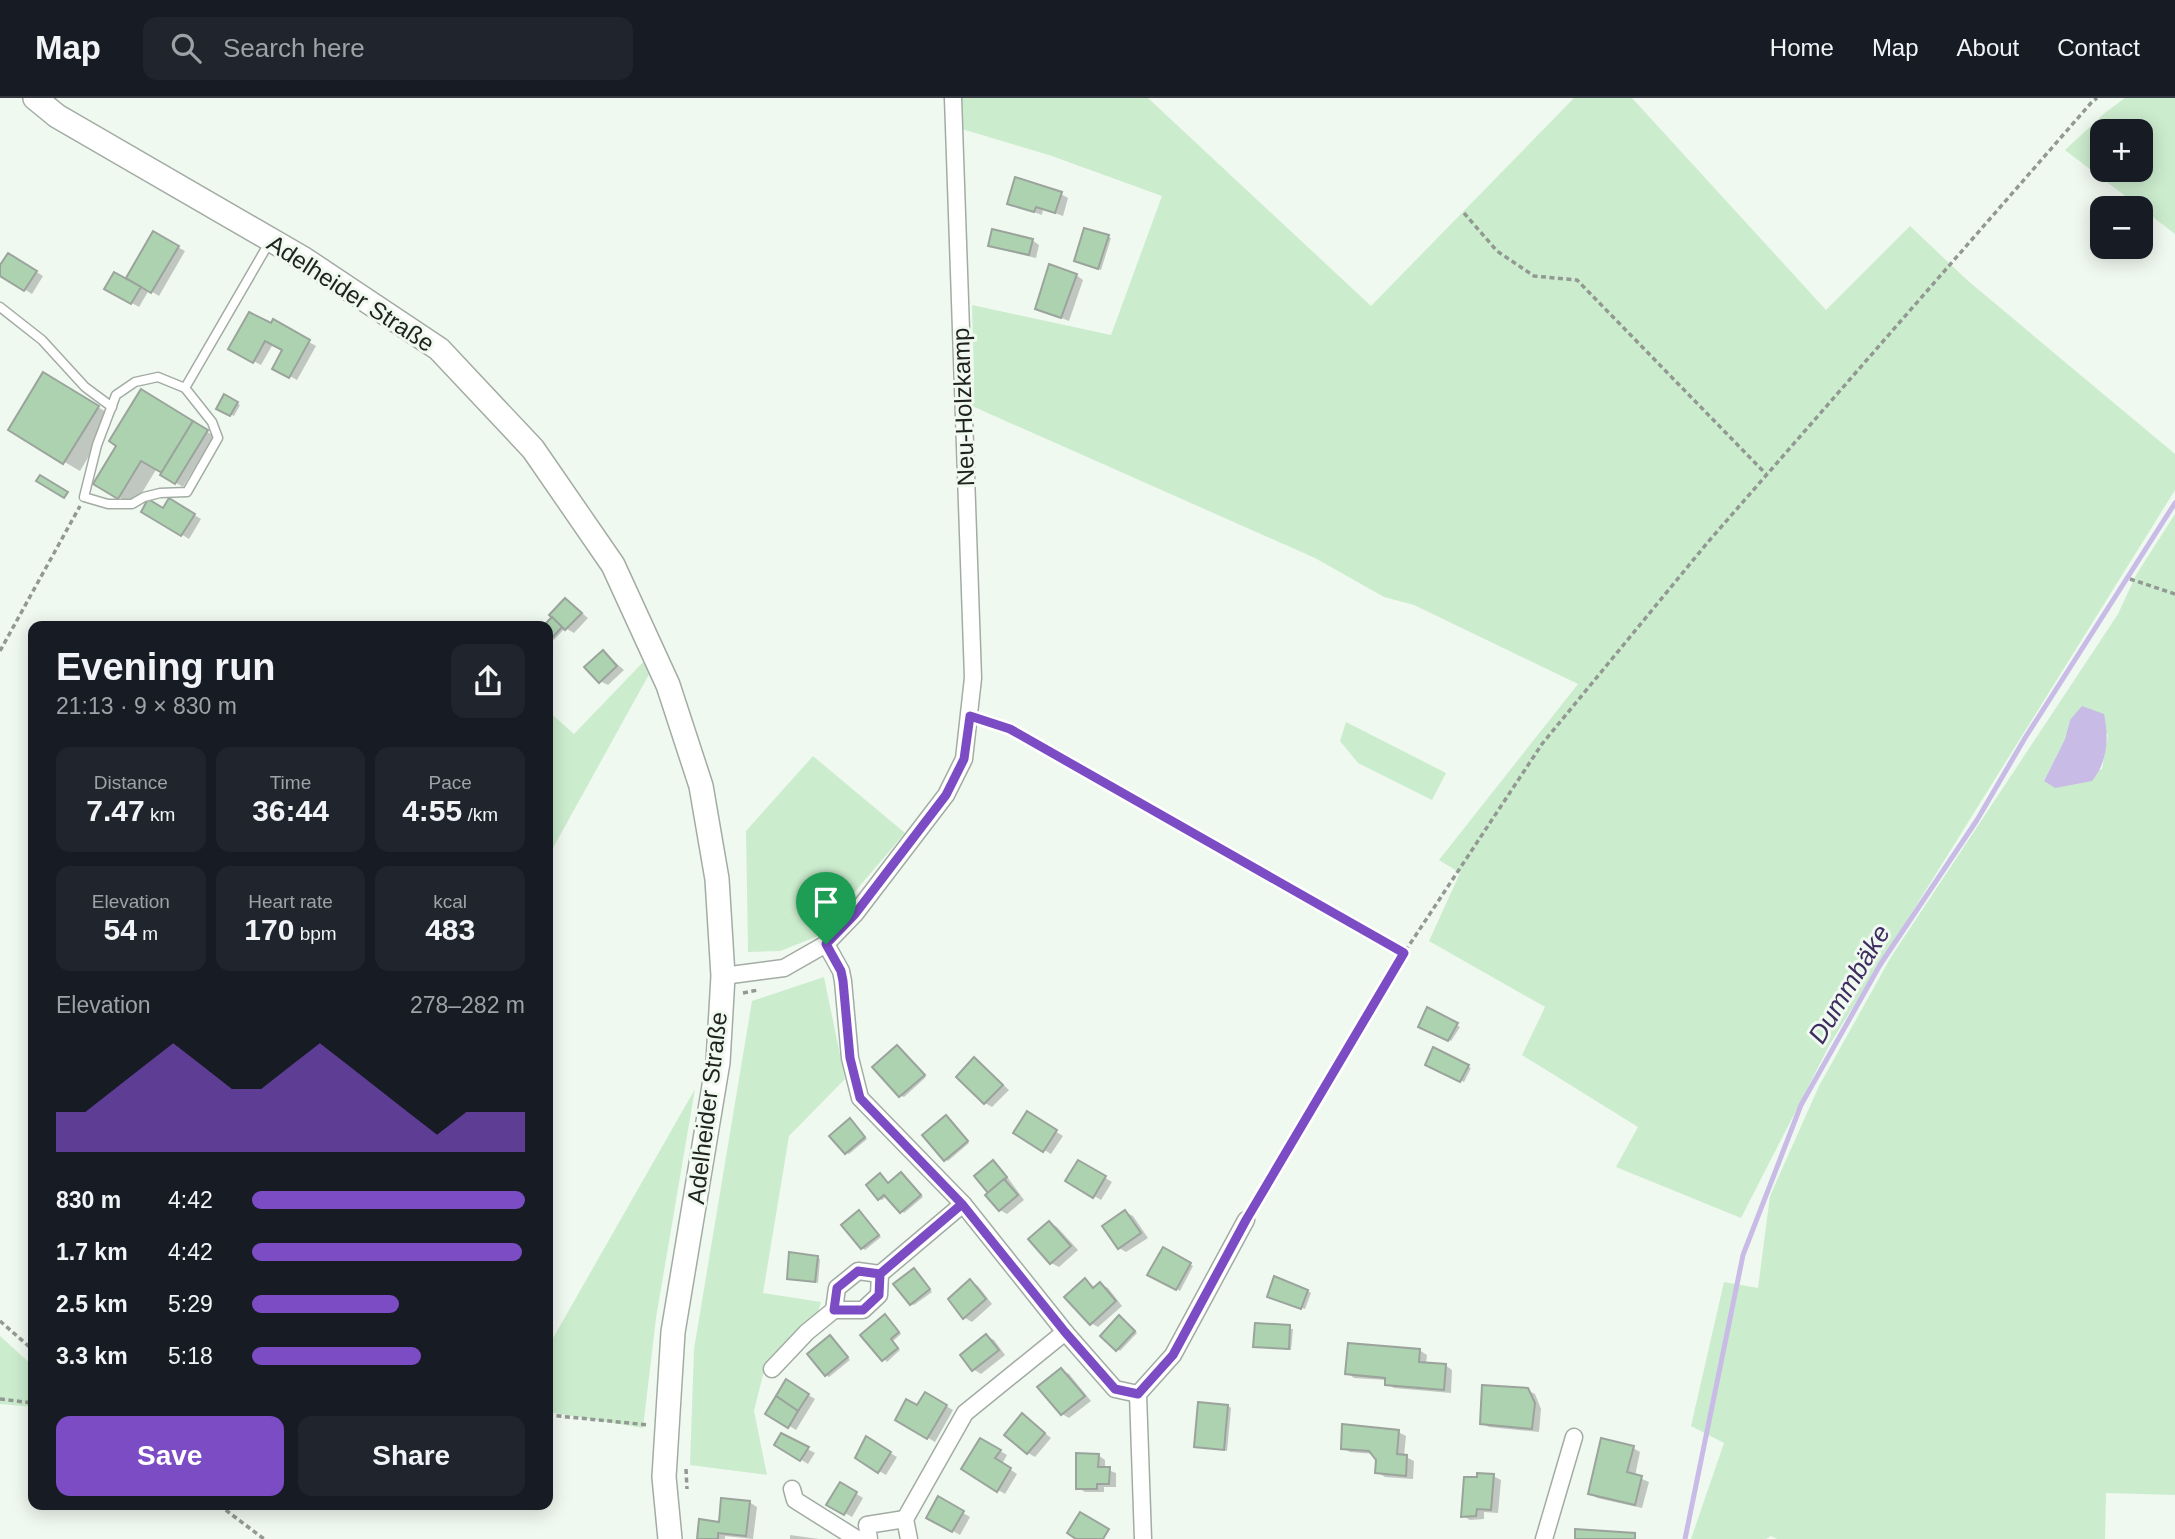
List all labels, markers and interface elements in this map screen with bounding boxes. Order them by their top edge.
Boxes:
search box [143,17,633,80]
text: Map [35,29,101,66]
icon: search [167,29,205,67]
text: Search here [223,33,365,63]
text: Home [1770,34,1834,61]
text: Map [1872,34,1919,61]
text: About [1957,34,2019,61]
text: Contact [2057,34,2140,61]
map controls [2090,119,2153,259]
button: + [2090,119,2153,182]
button: − [2090,196,2153,259]
street label: Adelheider Straße [263,229,439,357]
street label: Neu-Holzkamp [947,327,979,487]
button: share [451,644,525,718]
text: Evening run [56,646,276,688]
text: 21:13 · 9 × 830 m [56,693,237,719]
text: Distance [94,772,168,793]
text: Time [270,772,311,793]
text: Pace [429,772,472,793]
text: 7.47 [86,794,145,827]
text: 36:44 [252,794,329,827]
text: 4:55 [402,794,462,827]
text: km [145,804,175,825]
text: /km [462,804,498,825]
pin [796,872,856,944]
icon: arrive [807,883,845,921]
text: Elevation [92,891,170,912]
text: Heart rate [248,891,333,912]
text: kcal [433,891,467,912]
text: 54 [104,913,137,946]
text: 170 [244,913,294,946]
text: 483 [425,913,475,946]
water label: Dummbäke [1802,919,1896,1049]
text: m [137,923,158,944]
text: bpm [294,923,337,944]
text: Elevation [56,992,151,1018]
text: 278–282 m [410,992,525,1018]
street label: Adelheider Straße [682,1010,732,1206]
text: 830 m [56,1187,121,1213]
text: 4:42 [168,1187,213,1213]
text: 1.7 km [56,1239,128,1265]
text: 4:42 [168,1239,213,1265]
text: 2.5 km [56,1291,128,1317]
text: 5:29 [168,1291,213,1317]
text: 3.3 km [56,1343,128,1369]
text: 5:18 [168,1343,213,1369]
button: Save [56,1416,284,1496]
button: Share [298,1416,525,1496]

